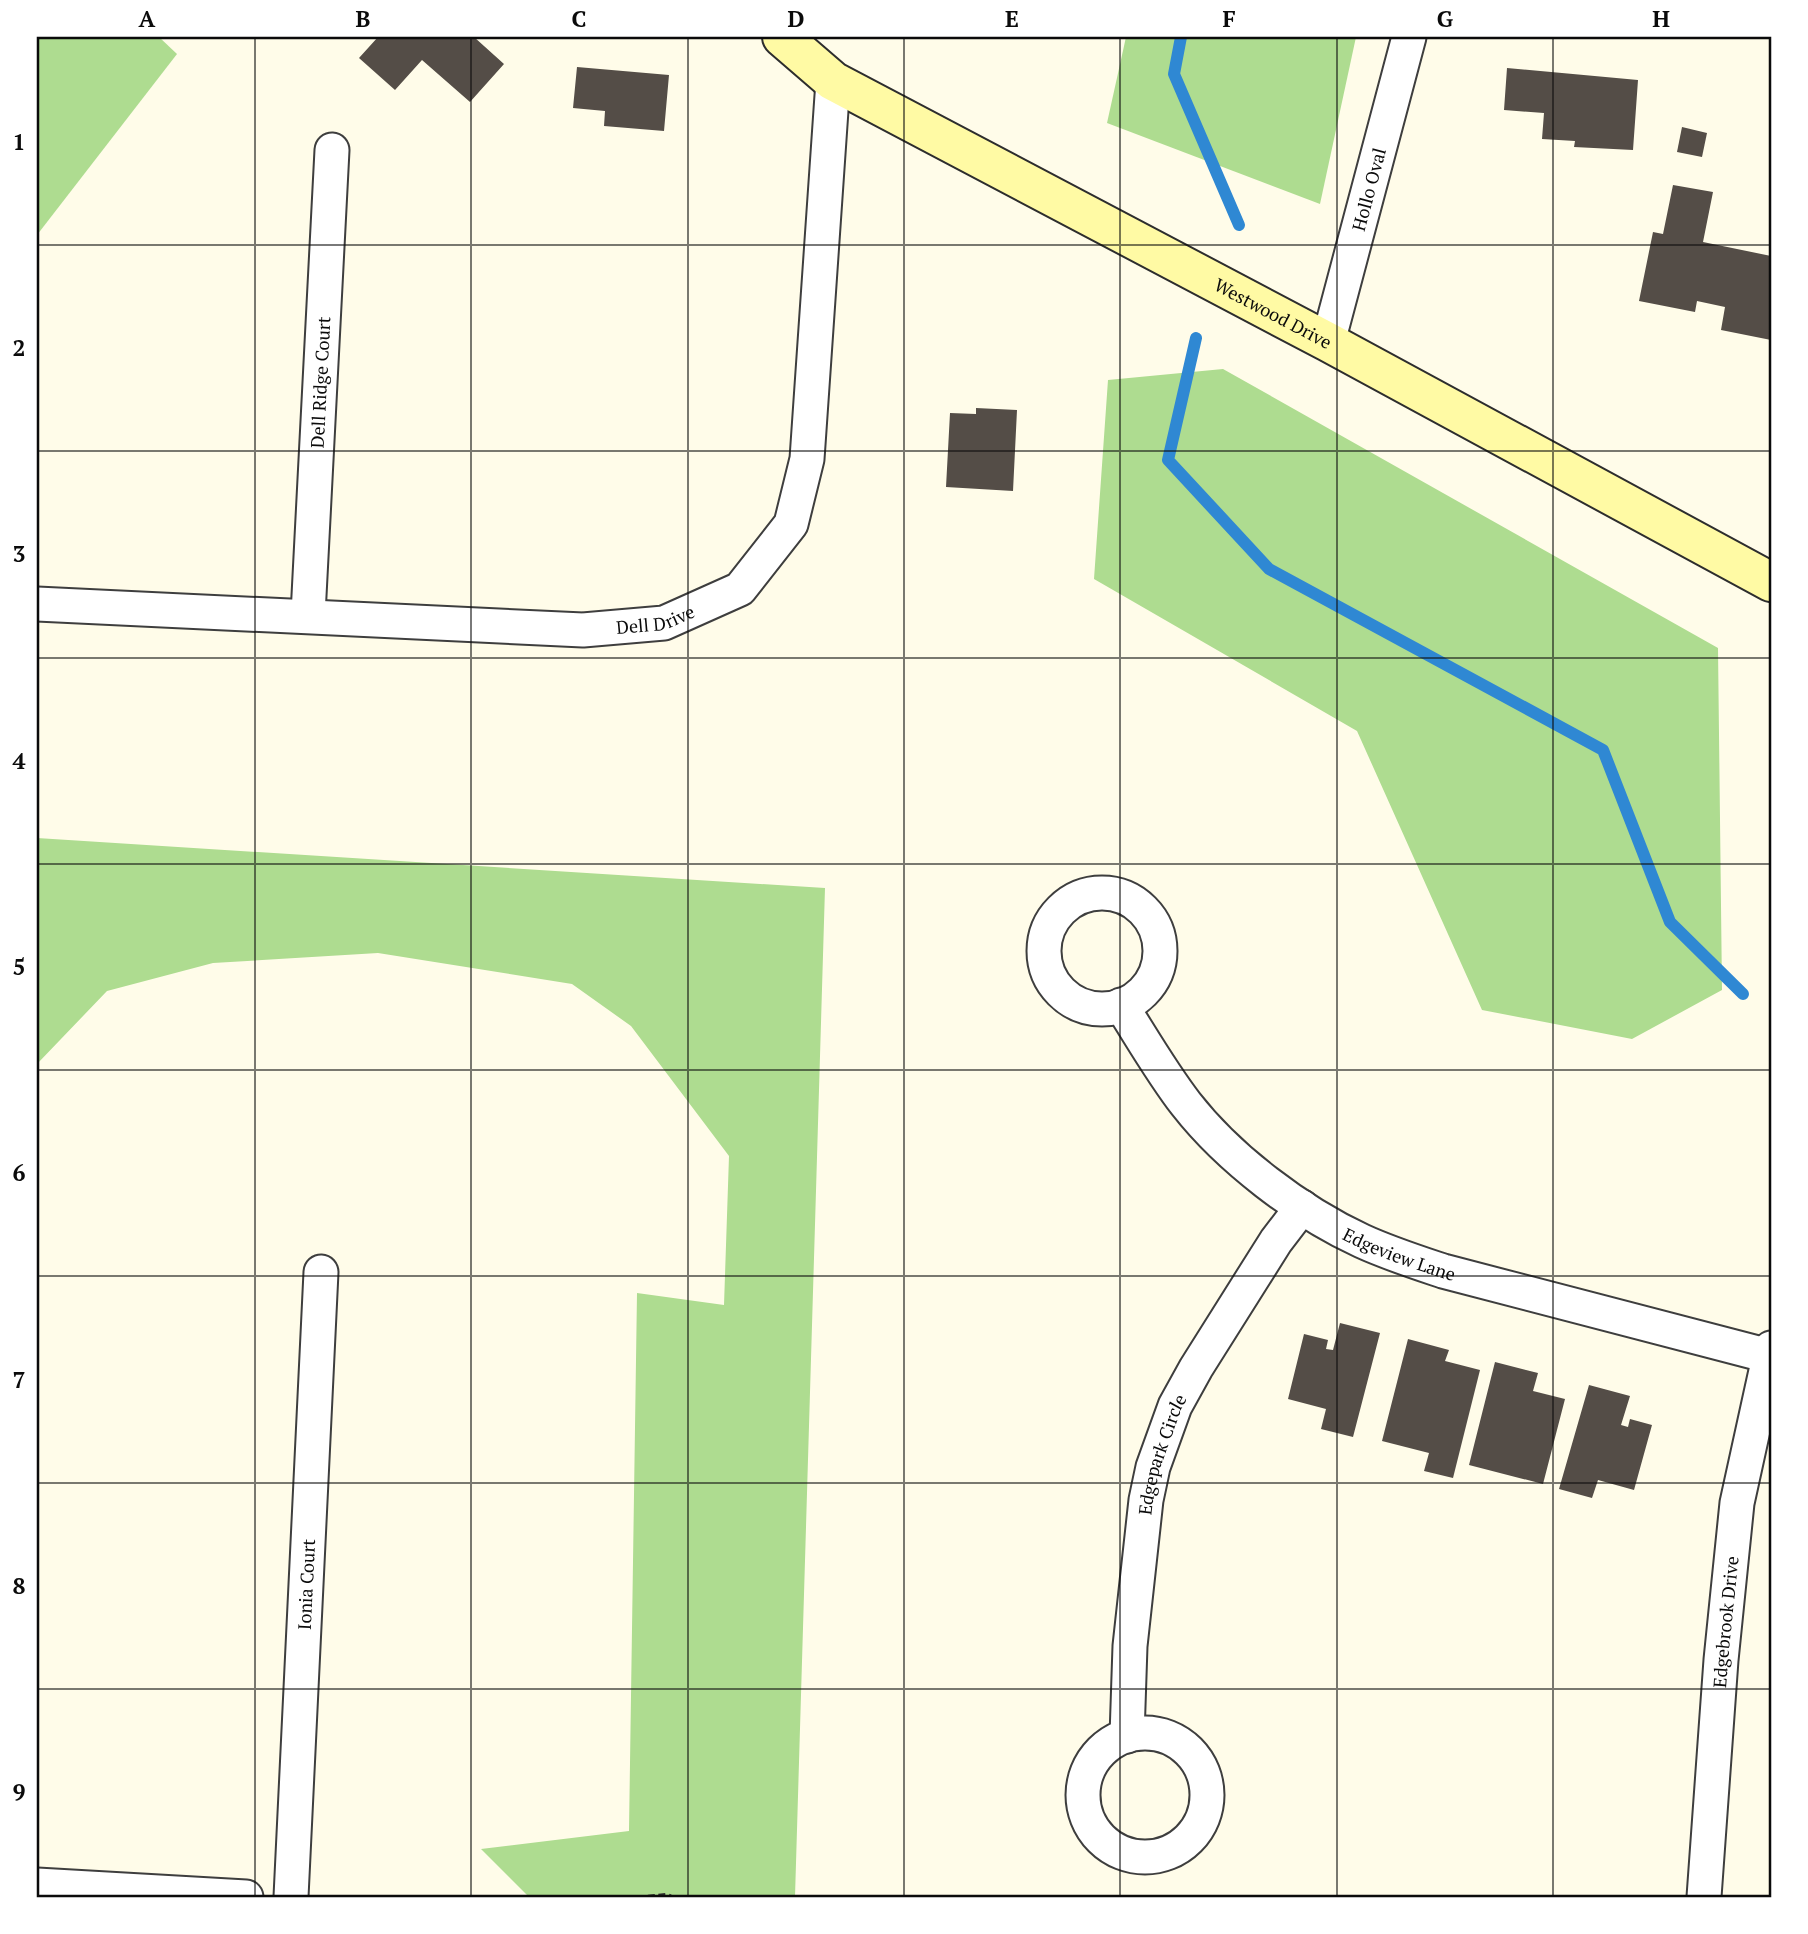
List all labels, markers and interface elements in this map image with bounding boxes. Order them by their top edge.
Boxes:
text: A [139,3,156,34]
text: B [356,3,371,34]
text: C [572,3,587,34]
text: D [788,3,805,34]
text: E [1005,3,1019,34]
text: F [1222,3,1236,34]
text: G [1437,3,1454,34]
text: H [1652,3,1670,34]
text: 1 [13,126,26,157]
street label: Hollo Oval [1346,145,1391,234]
street label: Westwood Drive [1210,272,1336,354]
street label: Dell Ridge Court [305,316,335,449]
text: 2 [13,332,26,363]
text: 3 [13,538,26,569]
street label: Dell Drive [615,599,698,639]
text: 4 [13,745,26,776]
text: 5 [13,951,26,982]
text: 6 [13,1157,26,1188]
street label: Edgeview Lane [1339,1222,1458,1286]
text: 7 [13,1364,26,1395]
street label: Edgepark Circle [1132,1389,1191,1516]
street label: Ionia Court [292,1538,320,1630]
street label: Edgebrook Drive [1707,1555,1744,1689]
text: 8 [13,1570,26,1601]
text: 9 [13,1776,26,1807]

